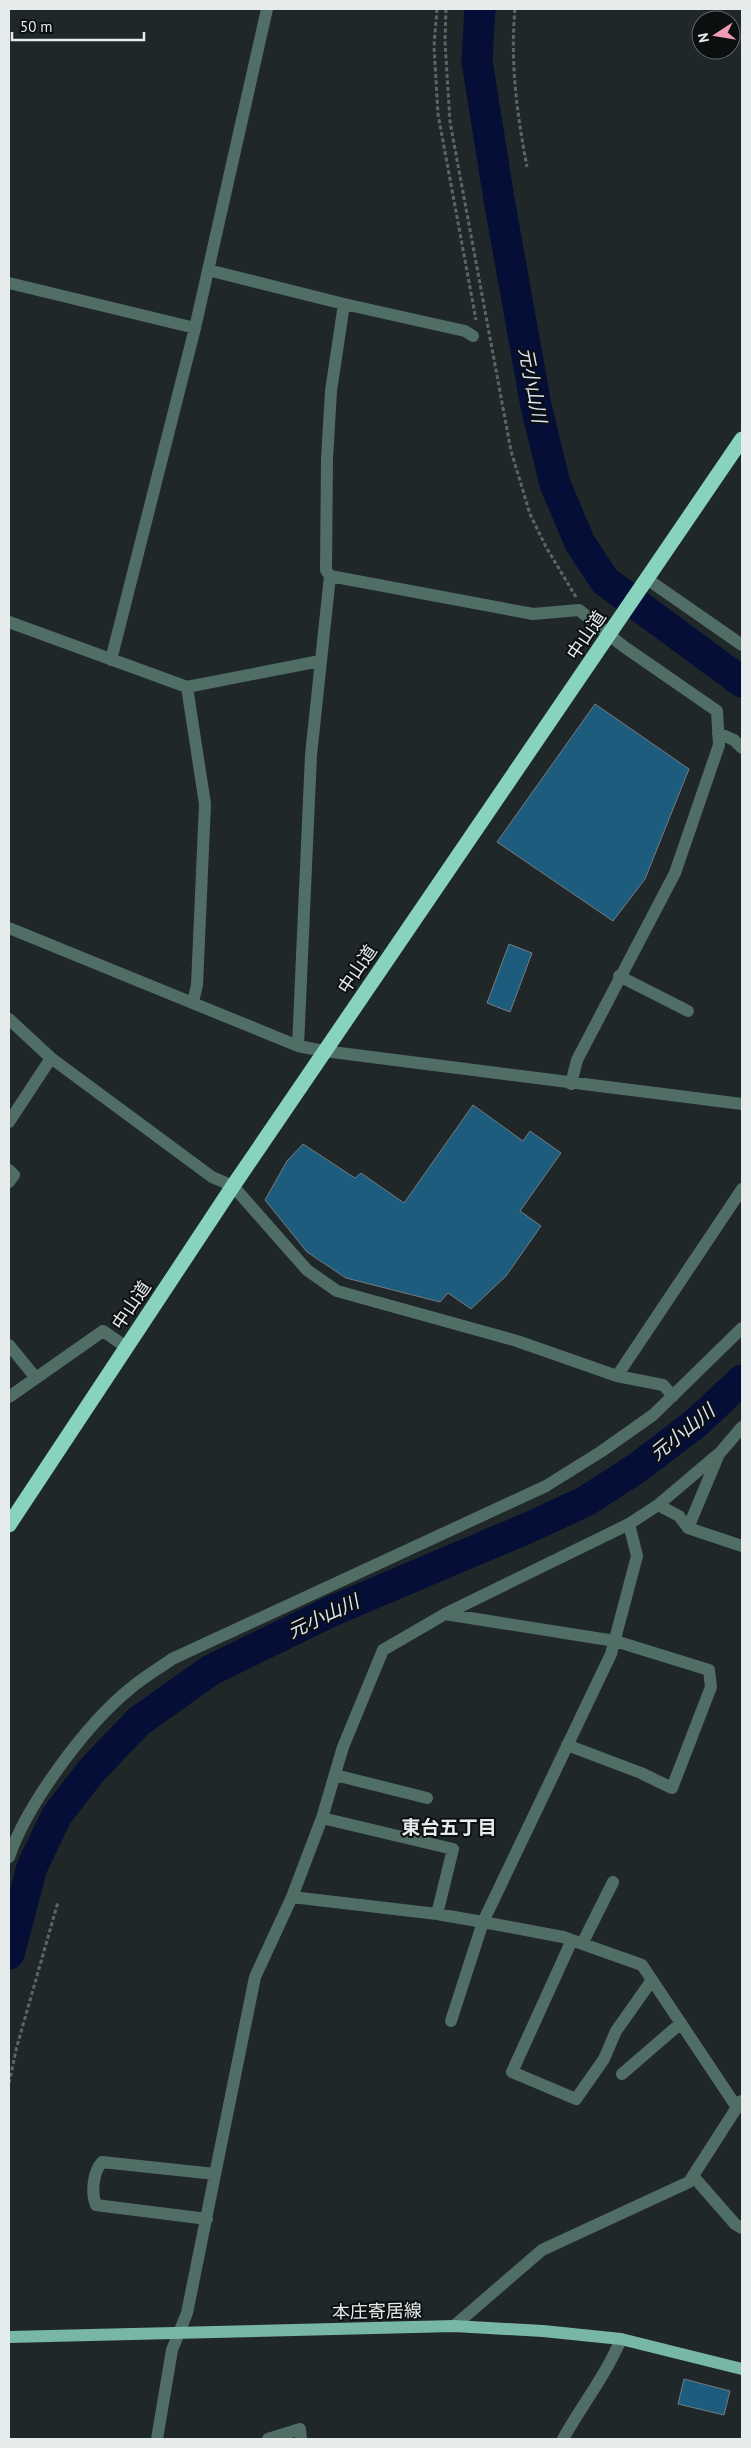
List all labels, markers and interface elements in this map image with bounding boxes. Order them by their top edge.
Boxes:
scale bar [12,10,145,42]
north arrow [691,10,741,60]
text: 50 m [20,17,53,36]
text: N [694,31,713,44]
water label: 元小山川 [514,345,552,427]
street label: 中山道 [561,606,611,664]
street label: 中山道 [332,940,382,998]
street label: 中山道 [106,1276,156,1334]
water label: 元小山川 [645,1398,721,1465]
water label: 元小山川 [283,1588,364,1643]
district label: 東台五丁目 [401,1815,497,1839]
street label: 本庄寄居線 [332,2299,422,2323]

